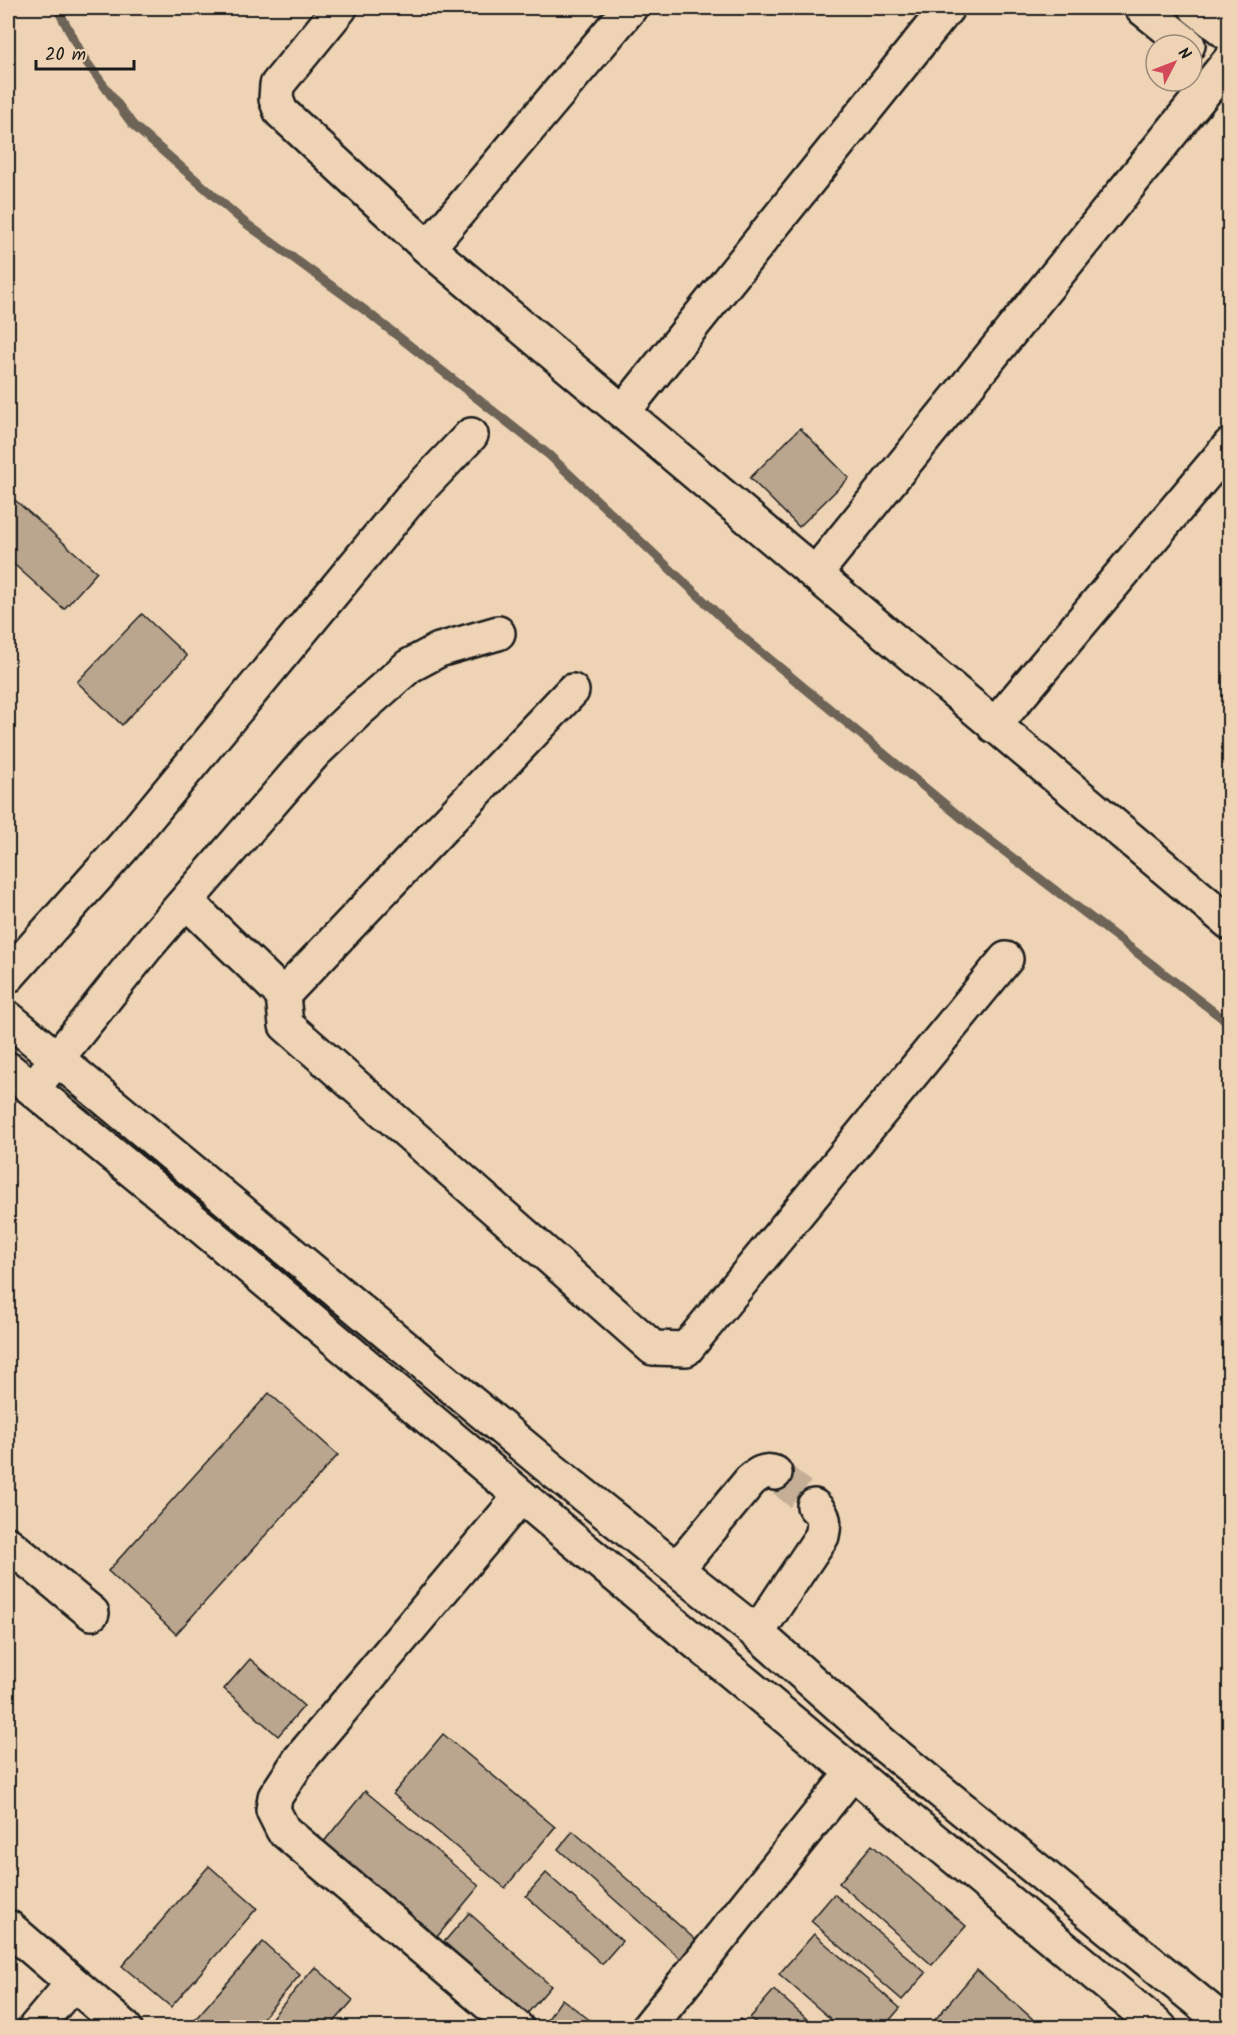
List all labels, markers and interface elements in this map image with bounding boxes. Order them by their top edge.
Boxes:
scale bar [36,33,134,71]
north arrow [1144,33,1204,93]
text: 20 m [45,41,86,70]
text: N [1171,42,1197,66]

